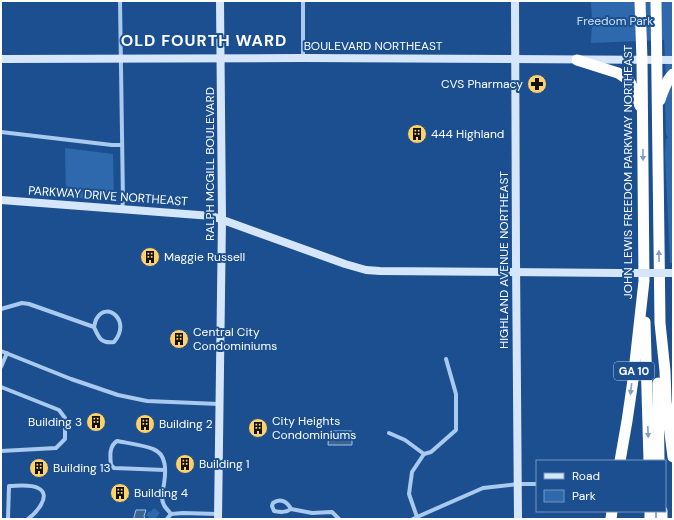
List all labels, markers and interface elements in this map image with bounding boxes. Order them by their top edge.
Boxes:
park label: Freedom Park [577,13,653,29]
district label: OLD FOURTH WARD [121,30,287,51]
street label: BOULEVARD NORTHEAST [304,38,443,54]
street label: JOHN LEWIS FREEDOM PARKWAY NORTHEAST [620,45,636,299]
pharmacy icon: CVS Pharmacy [526,73,548,95]
place label: CVS Pharmacy [441,76,523,92]
street label: RALPH MCGILL BOULEVARD [202,87,218,241]
building icon: 444 Highland [406,123,428,145]
place label: 444 Highland [431,126,504,142]
one-way arrow [640,149,646,162]
street label: HIGHLAND AVENUE NORTHEAST [496,171,512,349]
street label: PARKWAY DRIVE NORTHEAST [28,182,189,210]
building icon: Maggie Russell [139,246,161,268]
place label: Maggie Russell [164,249,245,265]
one-way arrow [656,249,662,262]
place label: Central City Condominiums [193,324,277,354]
building icon: Central City Condominiums [168,328,190,350]
road number: GA 10 [614,362,654,380]
one-way arrow [628,383,634,396]
building icon: Building 3 [85,411,107,433]
building icon: Building 2 [134,413,156,435]
place label: City Heights Condominiums [272,413,356,443]
place label: Building 3 [28,414,82,430]
place label: Building 2 [159,416,213,432]
building icon: City Heights Condominiums [247,417,269,439]
one-way arrow [645,426,651,439]
building icon: Building 1 [174,453,196,475]
place label: Building 1 [199,456,250,472]
building icon: Building 13 [28,457,50,479]
place label: Building 13 [53,460,111,476]
legend [536,460,666,512]
text: Road [572,468,600,484]
building icon: Building 4 [109,482,131,504]
place label: Building 4 [134,485,188,501]
text: Park [572,488,596,504]

